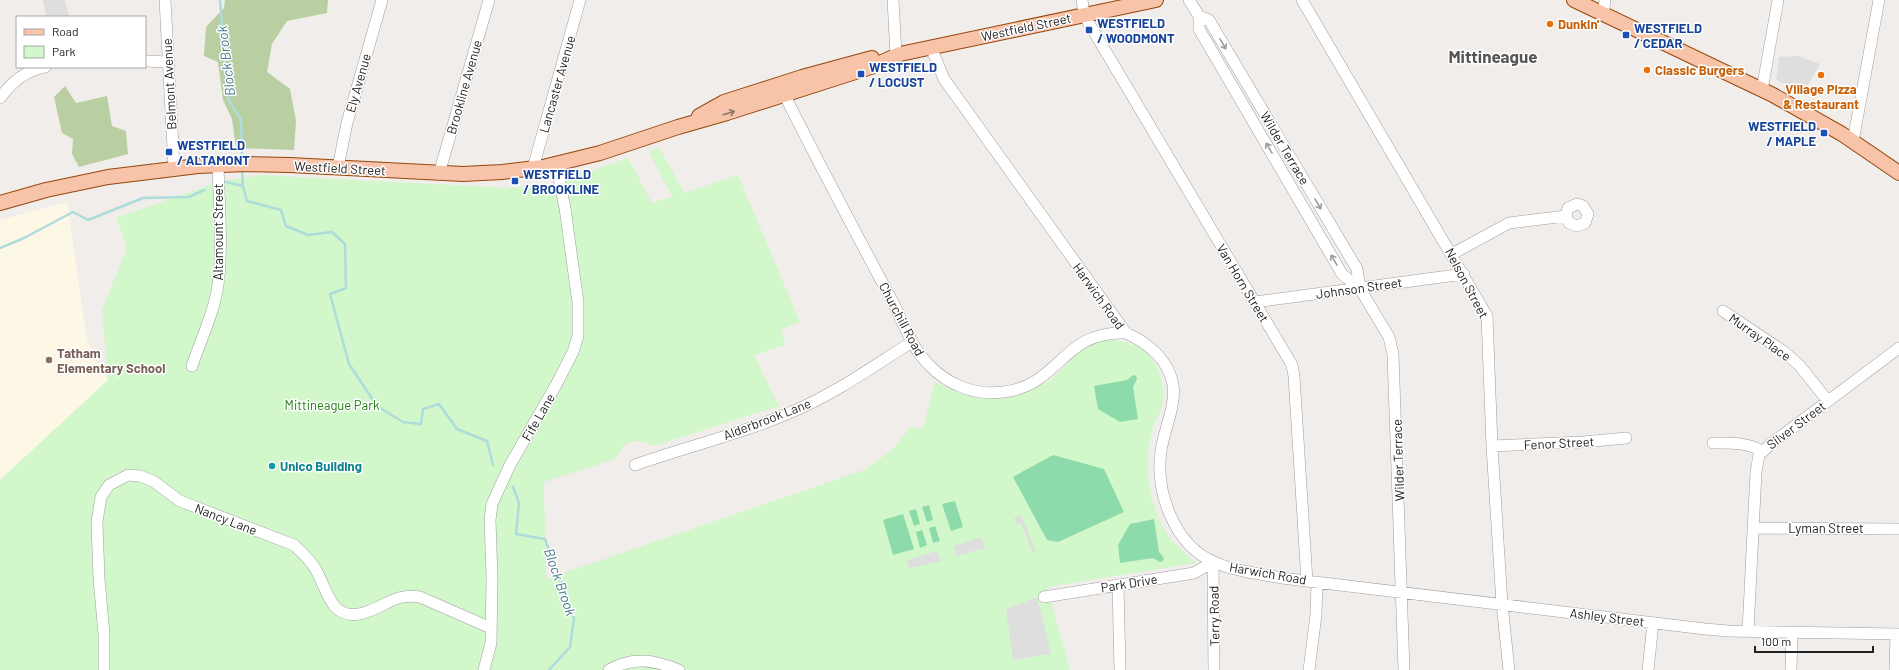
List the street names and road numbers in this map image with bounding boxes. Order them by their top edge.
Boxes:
street label: Westfield Street [980,10,1072,44]
street label: Lancaster Avenue [535,33,579,135]
street label: Belmont Avenue [159,38,179,130]
street label: Brookline Avenue [443,38,485,136]
street label: Ely Avenue [342,52,374,114]
street label: Wilder Terrace [1257,109,1313,187]
street label: Westfield Street [294,158,386,178]
street label: Altamount Street [210,184,226,280]
street label: Van Horn Street [1213,241,1273,325]
street label: Nelson Street [1442,245,1492,321]
street label: Harwich Road [1070,260,1128,332]
street label: Johnson Street [1315,274,1403,302]
street label: Churchill Road [876,280,928,358]
street label: Murray Place [1726,310,1794,364]
street label: Fife Lane [518,390,558,444]
street label: Alderbrook Lane [721,395,813,443]
street label: Silver Street [1763,398,1829,452]
street label: Wilder Terrace [1389,419,1407,501]
street label: Fenor Street [1523,433,1595,453]
street label: Nancy Lane [193,500,260,538]
street label: Lyman Street [1788,520,1864,536]
street label: Harwich Road [1228,558,1308,588]
street label: Park Drive [1100,571,1159,595]
street label: Terry Road [1205,586,1223,646]
street label: Ashley Street [1569,604,1645,630]

